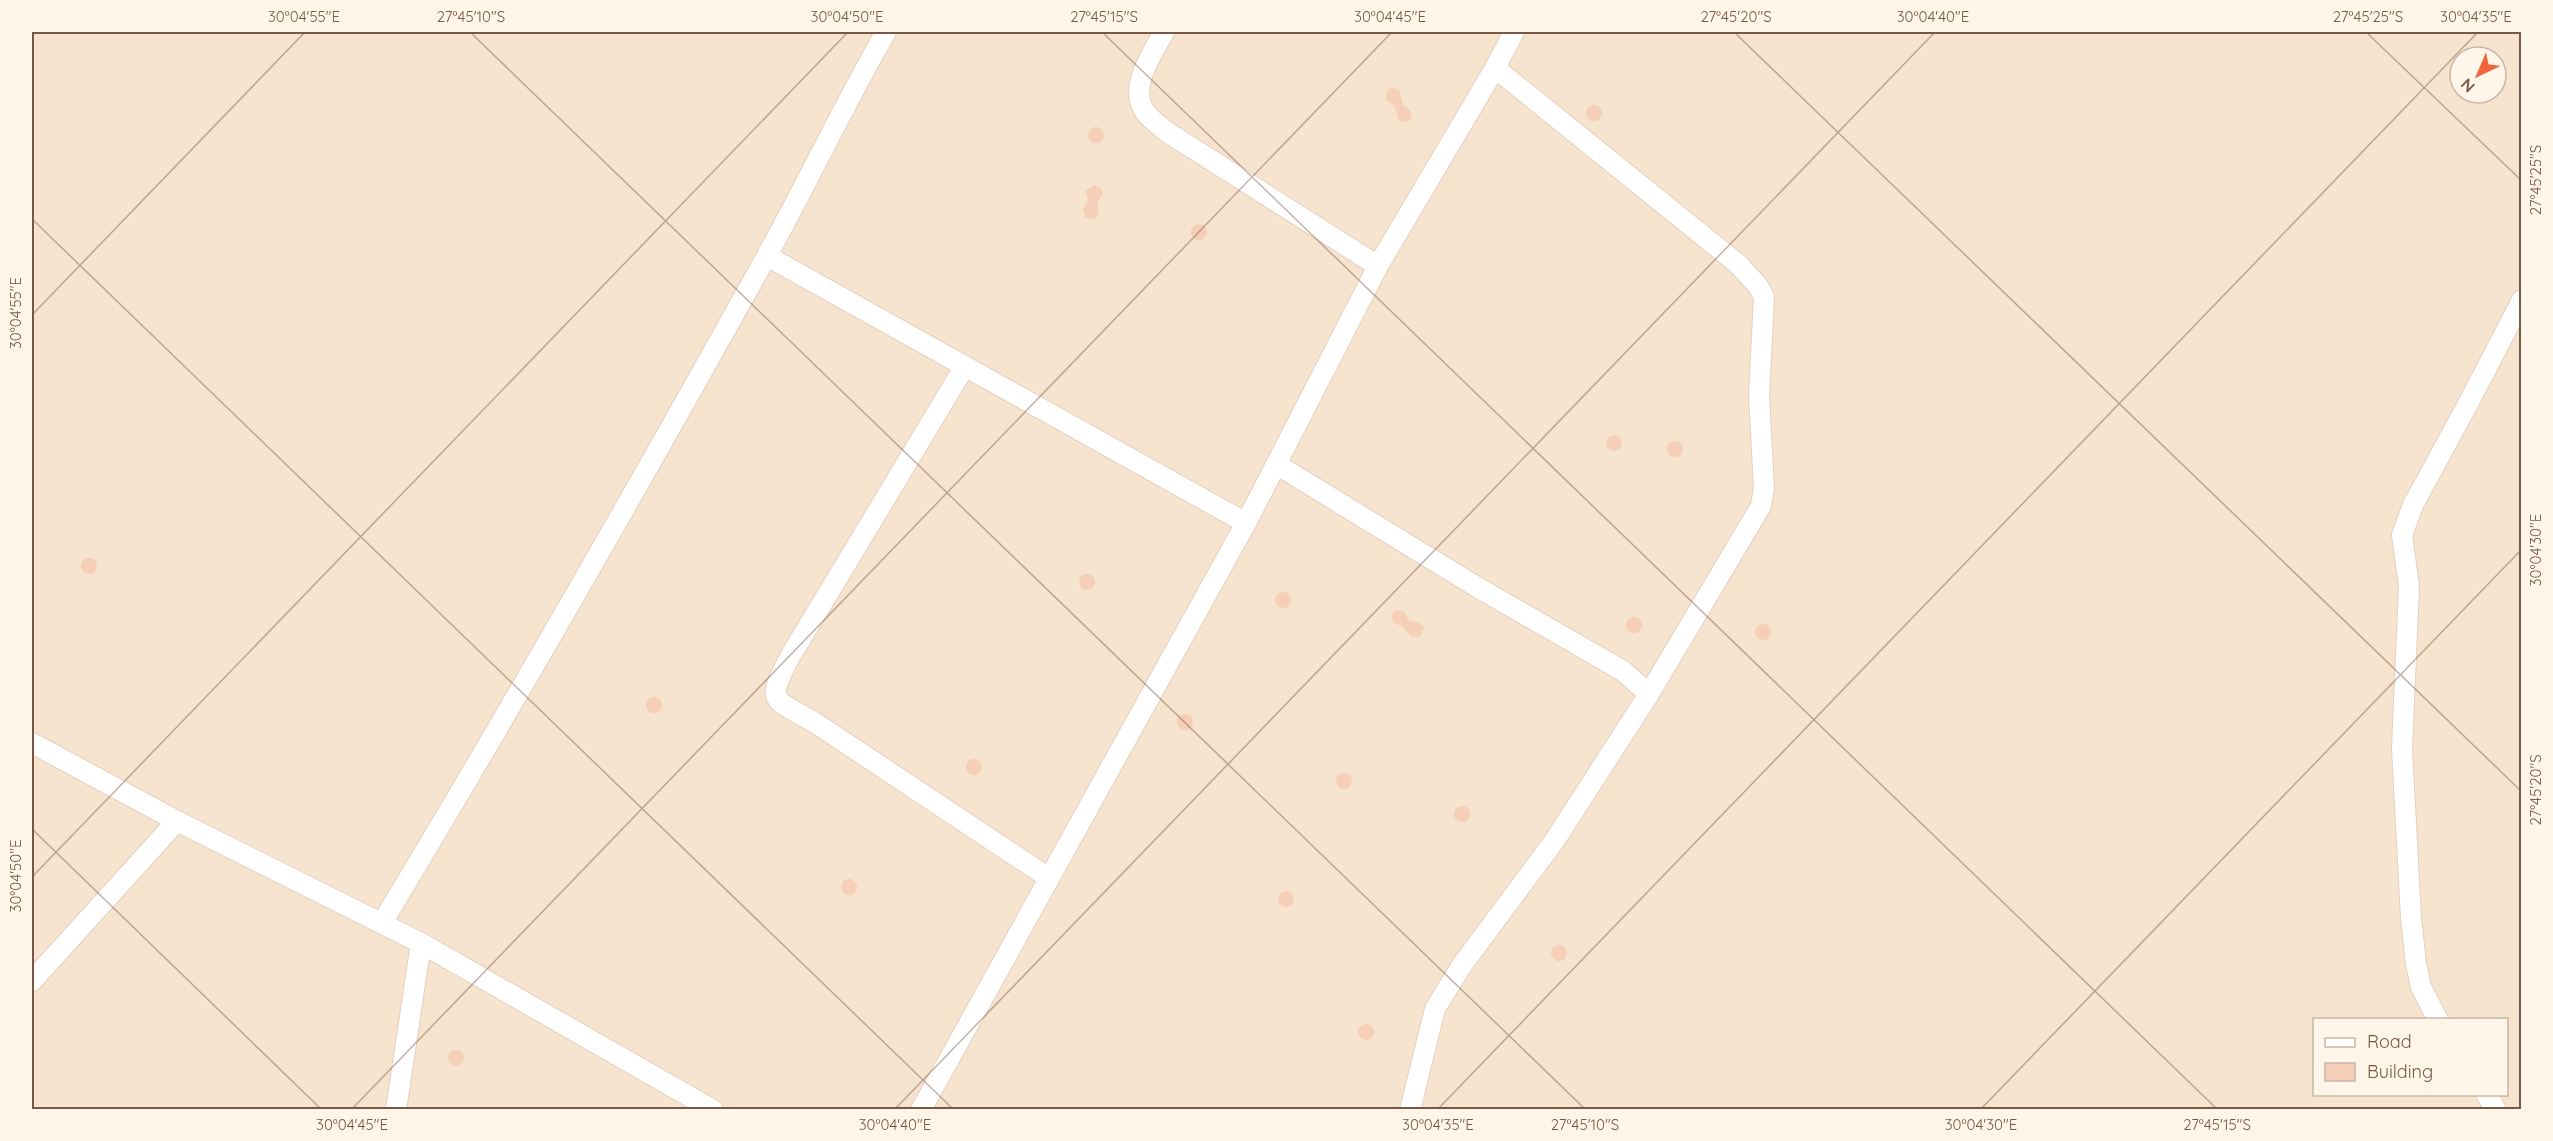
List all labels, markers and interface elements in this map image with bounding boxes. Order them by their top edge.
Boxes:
text: 30°04'55"E [268,7,340,26]
text: 27°45'10"S [437,7,505,26]
text: 30°04'50"E [811,7,883,26]
text: 27°45'15"S [1070,7,1138,26]
text: 30°04'45"E [1354,7,1426,26]
text: 27°45'20"S [1700,7,1772,26]
text: 30°04'40"E [1897,7,1969,26]
text: 27°45'25"S [2333,7,2403,26]
text: 30°04'35"E [2440,7,2512,26]
north arrow [2448,45,2508,105]
text: N [2456,75,2479,97]
text: 27°45'25"S [2526,145,2545,215]
text: 30°04'55"E [6,277,25,349]
text: 30°04'30"E [2526,514,2545,586]
text: 27°45'20"S [2526,754,2545,826]
text: 30°04'50"E [6,840,25,912]
legend [2313,1018,2508,1096]
text: Road [2367,1030,2412,1053]
text: Building [2367,1060,2433,1083]
text: 30°04'45"E [316,1115,388,1134]
text: 30°04'40"E [859,1115,931,1134]
text: 30°04'35"E [1402,1115,1474,1134]
text: 27°45'10"S [1551,1115,1619,1134]
text: 30°04'30"E [1945,1115,2017,1134]
text: 27°45'15"S [2183,1115,2251,1134]

